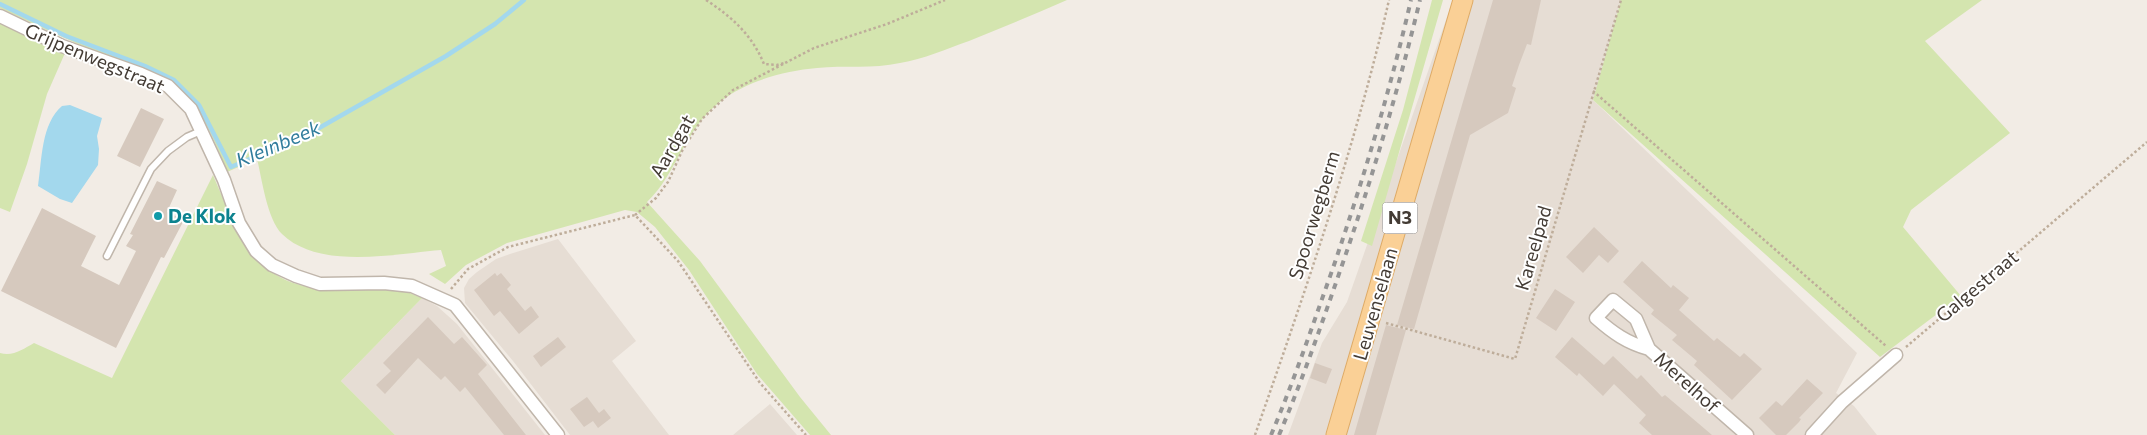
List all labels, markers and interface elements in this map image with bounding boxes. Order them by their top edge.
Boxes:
street label: Grijpenwegstraat [22,18,169,97]
street label: Aardgat [644,110,699,181]
water label: Kleinbeek [232,114,325,172]
street label: Spoorwegberm [1283,148,1344,282]
road number: N3 [1382,202,1418,234]
street label: Kareelpad [1509,203,1556,293]
place label: De Klok [168,204,236,227]
marker: De Klok [152,210,164,222]
street label: Galgestraat [1931,244,2023,327]
street label: Leuvenselaan [1347,245,1402,363]
street label: Merelhof [1650,346,1725,417]

